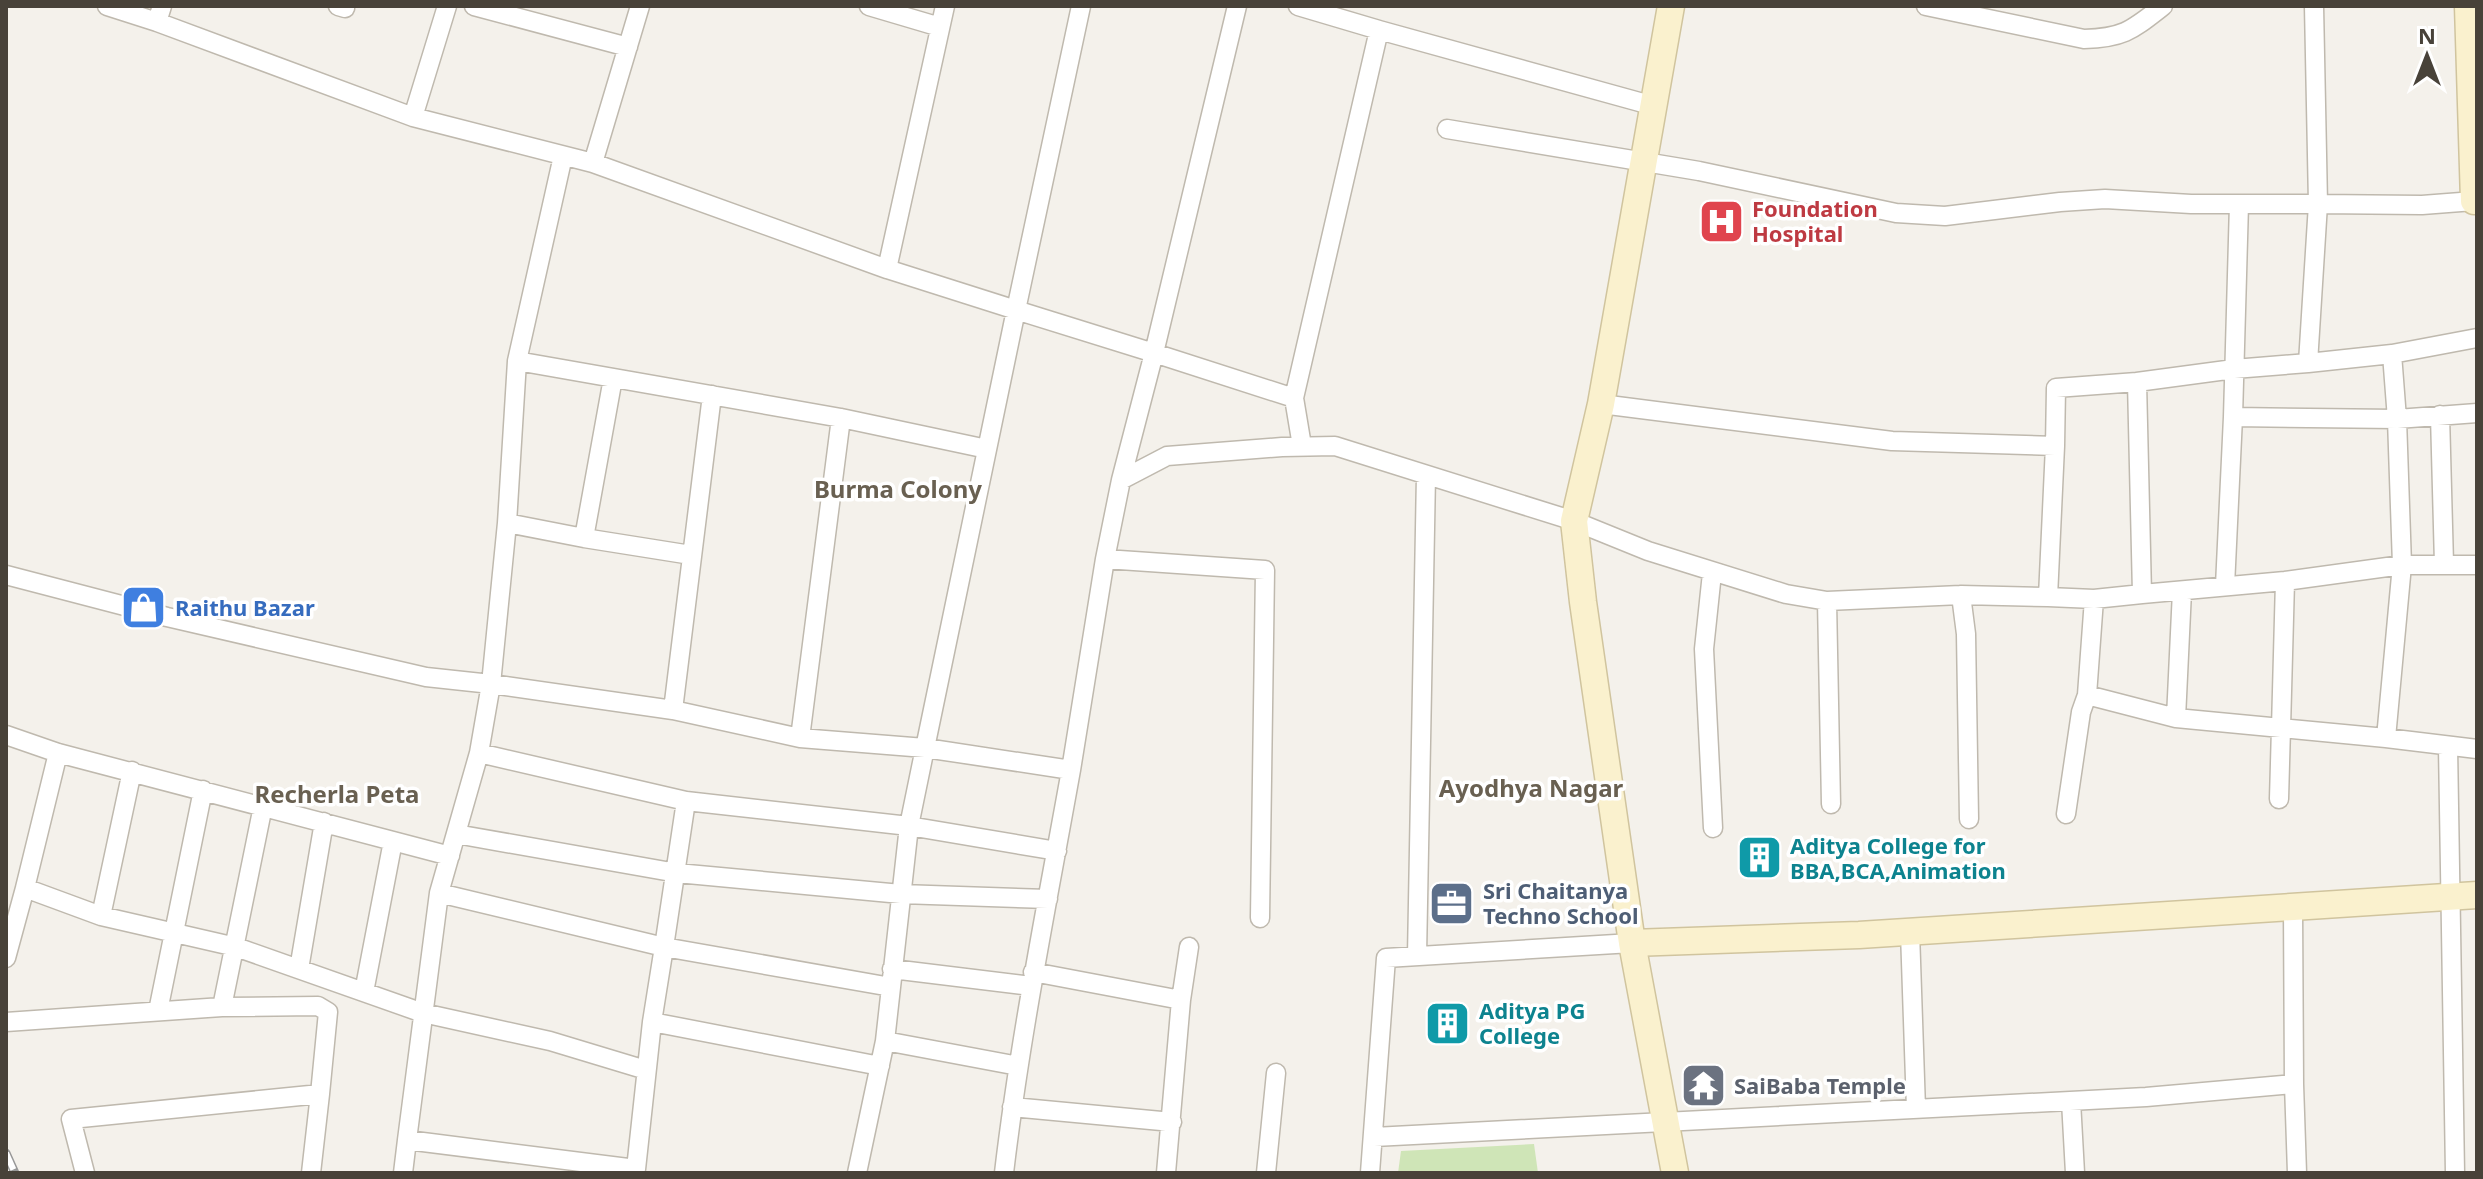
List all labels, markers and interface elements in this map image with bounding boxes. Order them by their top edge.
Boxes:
north arrow [2387,16,2467,96]
text: N [2418,20,2436,50]
place label: Foundation Hospital [1752,193,1878,248]
hospital icon: Foundation Hospital [1697,197,1745,245]
district label: Burma Colony [814,472,982,505]
shop icon: Raithu Bazar [120,583,168,631]
place label: Raithu Bazar [175,592,315,622]
district label: Ayodhya Nagar [1439,771,1624,804]
district label: Recherla Peta [255,777,419,810]
place label: Aditya College for BBA,BCA,Animation [1790,830,2006,885]
building icon: Aditya College for BBA,BCA,Animation [1735,834,1783,882]
place label: Sri Chaitanya Techno School [1483,875,1639,930]
office icon: Sri Chaitanya Techno School [1428,879,1476,927]
place label: Aditya PG College [1479,995,1585,1050]
building icon: Aditya PG College [1424,999,1472,1047]
temple icon: SaiBaba Temple [1679,1061,1727,1109]
place label: SaiBaba Temple [1734,1070,1906,1100]

